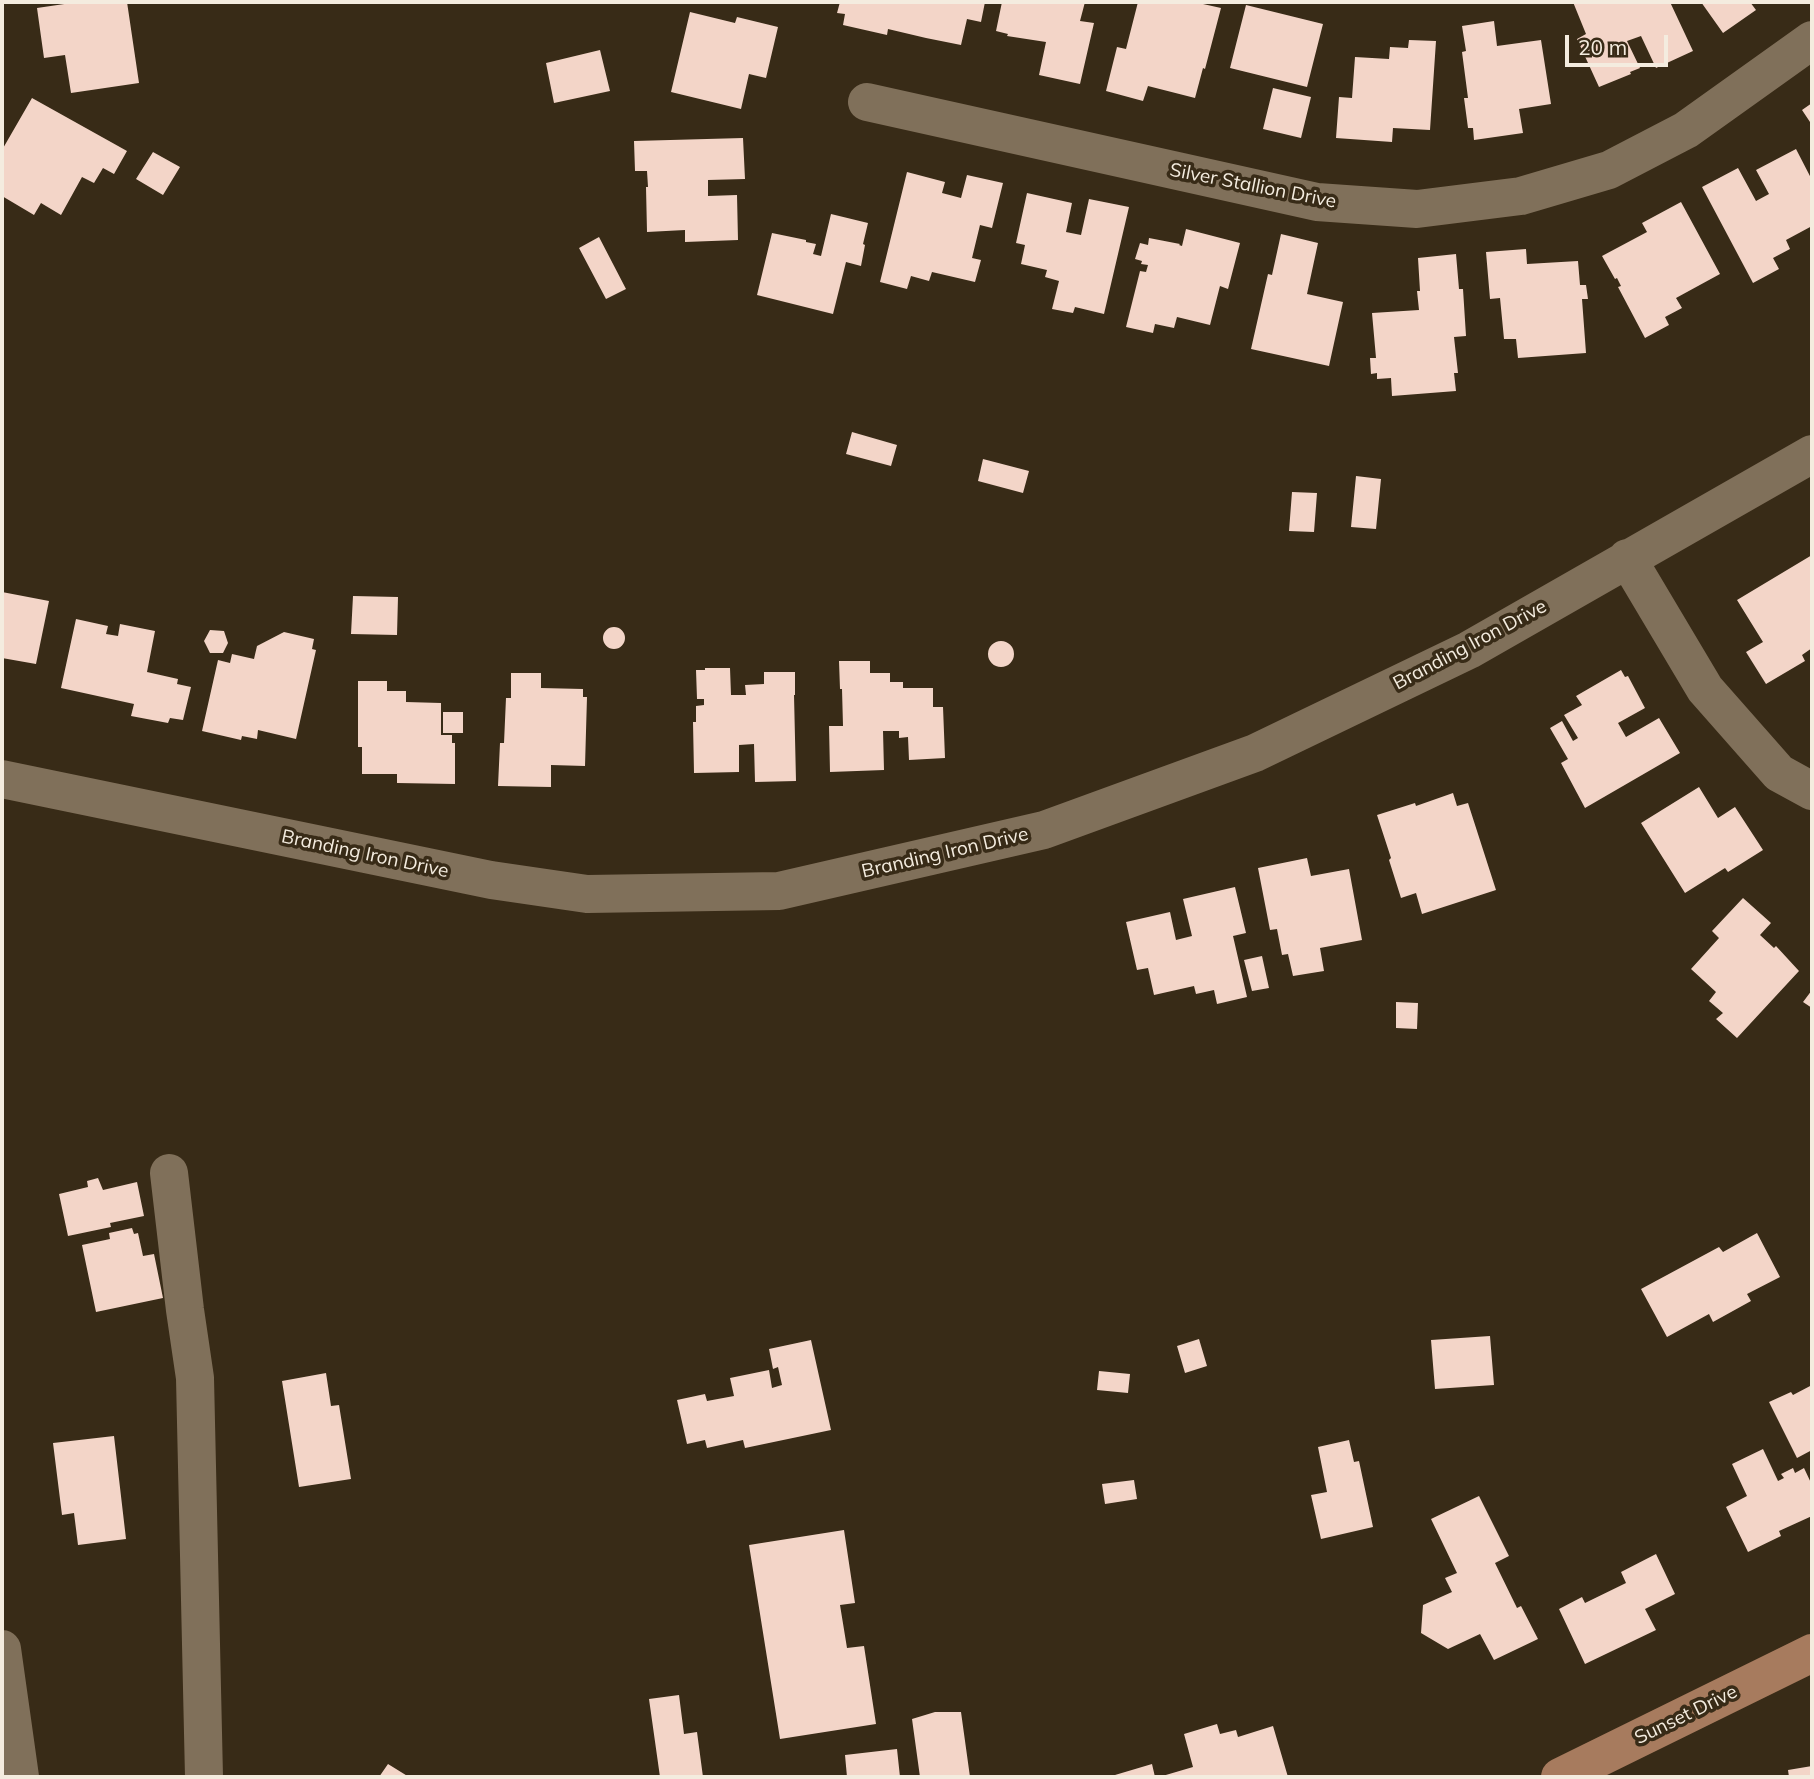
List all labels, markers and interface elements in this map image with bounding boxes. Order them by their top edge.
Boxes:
scale bar [1569,21,1672,65]
text: 20 m [1578,34,1627,60]
street label: Silver Stallion Drive [1168,159,1338,213]
street label: Branding Iron Drive [1389,595,1551,695]
street label: Branding Iron Drive [859,823,1031,883]
street label: Branding Iron Drive [279,825,451,883]
street label: Sunset Drive [1631,1680,1741,1750]

